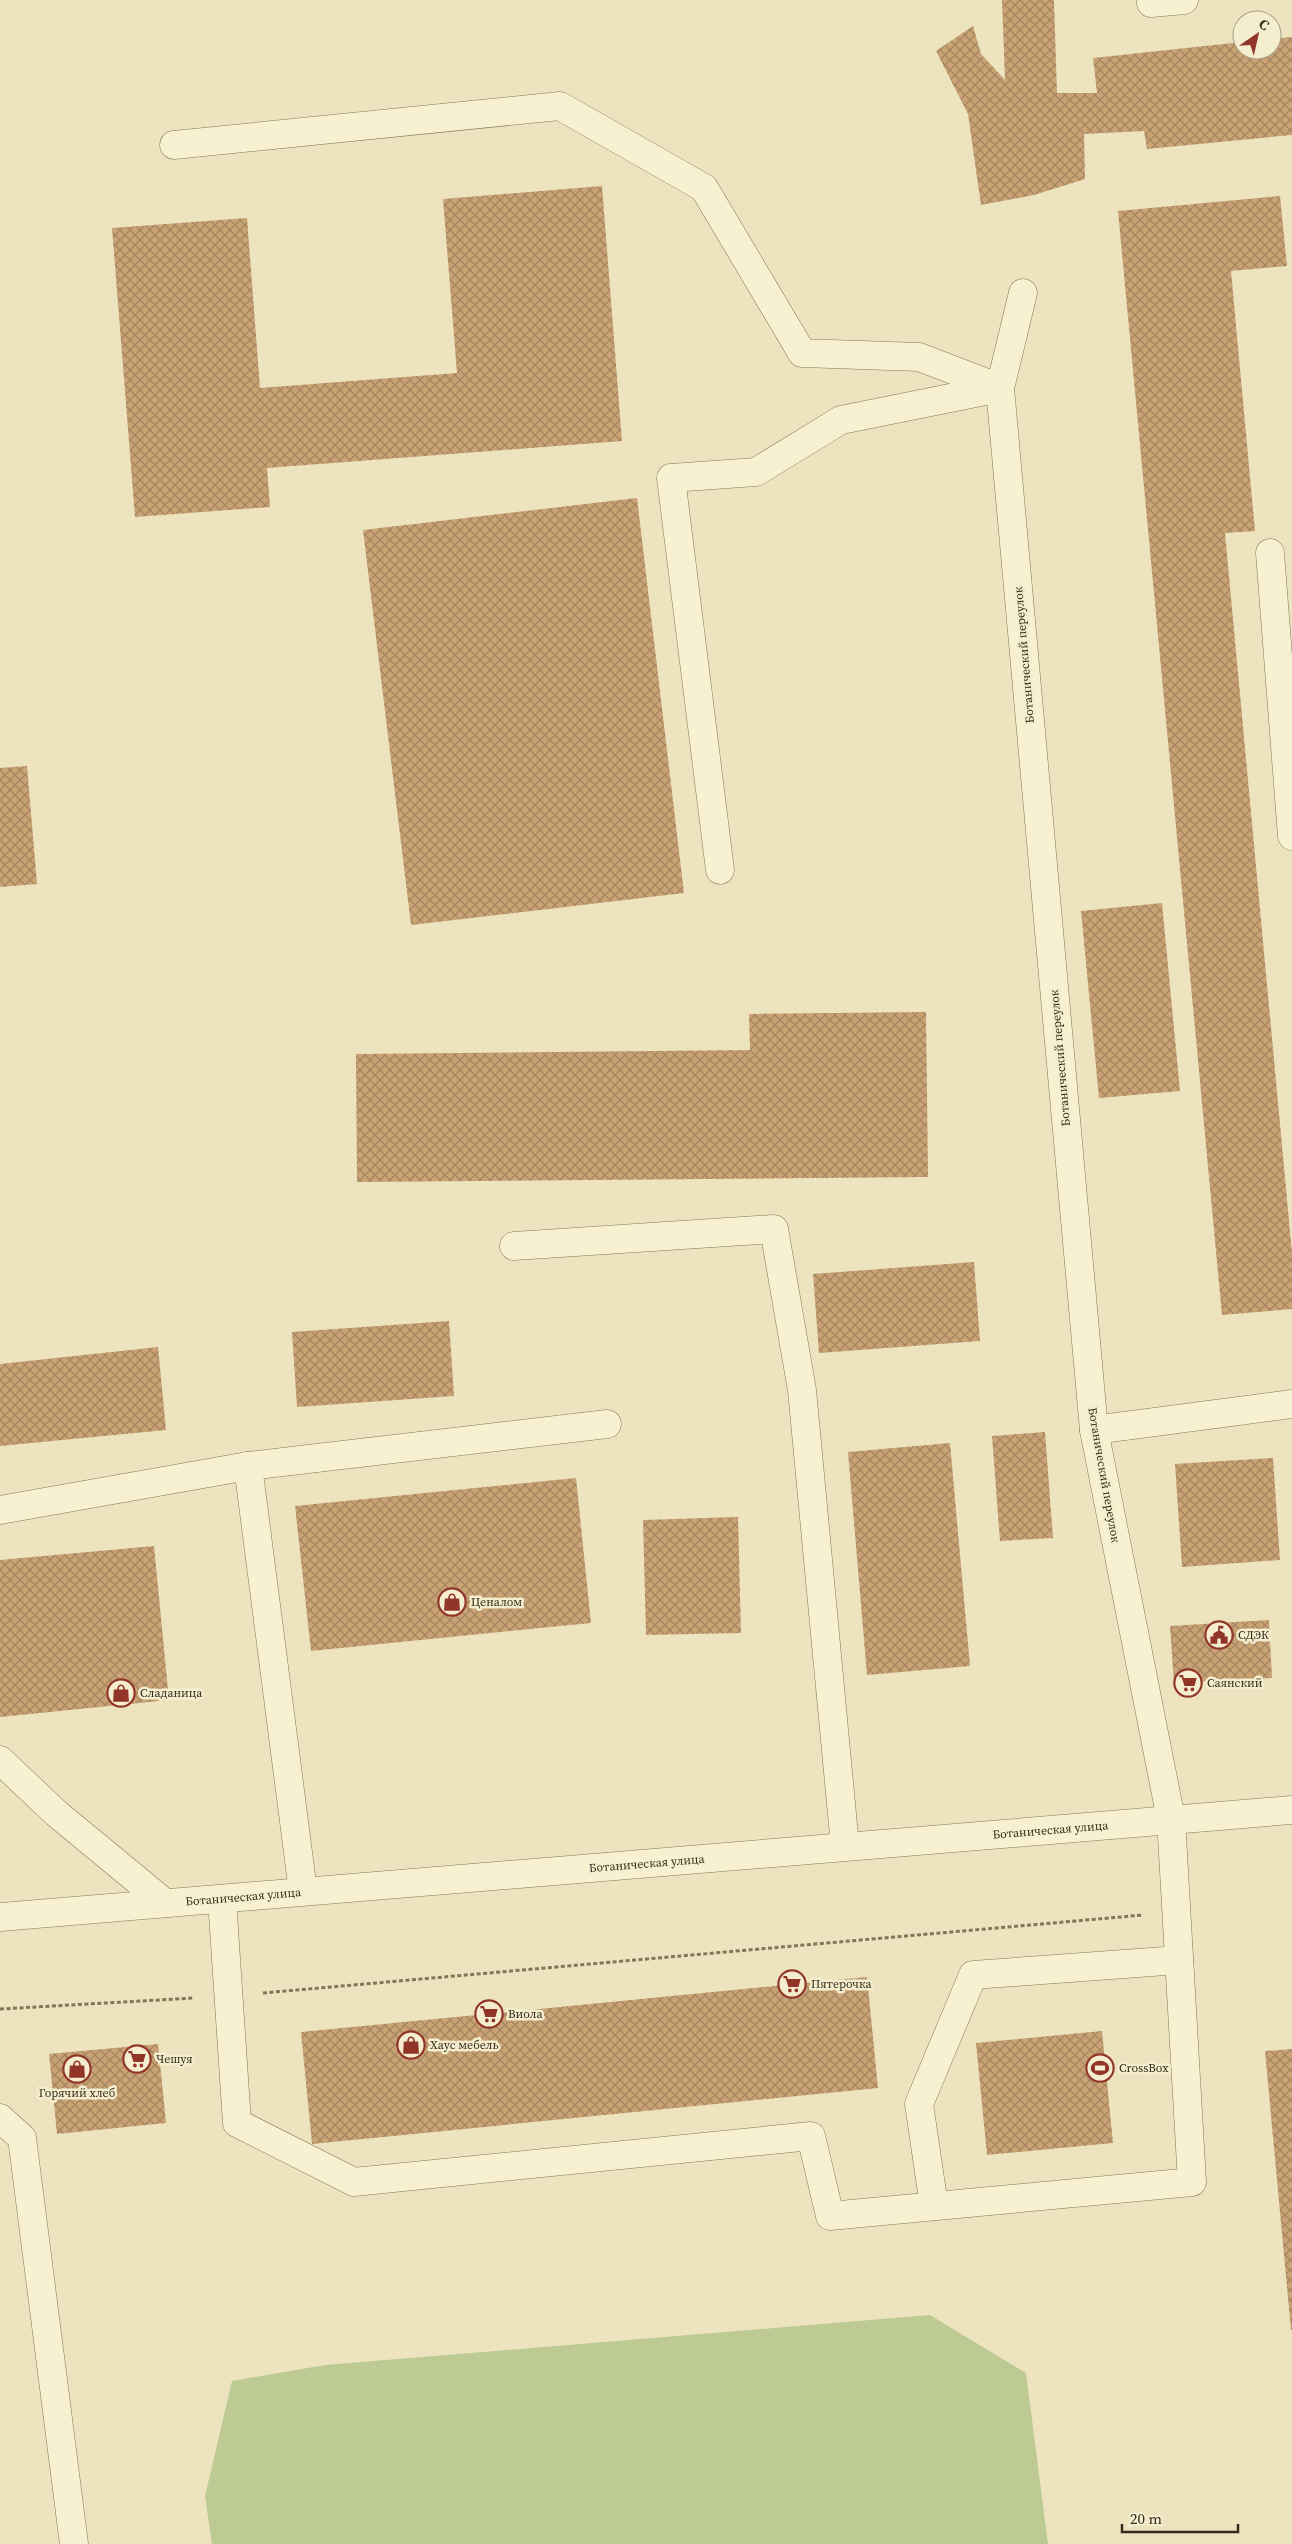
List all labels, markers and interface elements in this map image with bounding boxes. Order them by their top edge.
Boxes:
north arrow [1232,10,1282,60]
text: С [1255,13,1274,35]
street label: Ботанический переулок [1010,586,1038,724]
street label: Ботанический переулок [1046,989,1074,1127]
street label: Ботанический переулок [1084,1406,1124,1544]
shop icon: Ценалом [437,1587,467,1617]
place label: Ценалом [471,1594,522,1610]
public building icon: СДЭК [1204,1620,1234,1650]
place label: СДЭК [1238,1627,1269,1643]
supermarket icon: Саянский [1173,1668,1203,1698]
place label: Саянский [1207,1675,1263,1691]
shop icon: Сладаница [106,1678,136,1708]
place label: Сладаница [140,1685,203,1701]
street label: Ботаническая улица [992,1817,1110,1843]
street label: Ботаническая улица [588,1851,706,1876]
street label: Ботаническая улица [185,1884,302,1910]
supermarket icon: Пятерочка [777,1969,807,1999]
place label: Пятерочка [811,1976,872,1992]
supermarket icon: Виола [474,1999,504,2029]
place label: Виола [508,2006,543,2022]
shop icon: Хаус мебель [396,2030,426,2060]
place label: Хаус мебель [430,2037,499,2053]
supermarket icon: Чешуя [122,2044,152,2074]
place label: Чешуя [156,2051,193,2067]
sports icon: CrossBox [1085,2053,1115,2083]
shop icon: Горячий хлеб [62,2054,92,2084]
place label: CrossBox [1119,2060,1169,2076]
place label: Горячий хлеб [39,2085,115,2101]
scale bar [1122,2502,1238,2534]
text: 20 m [1130,2508,1162,2529]

